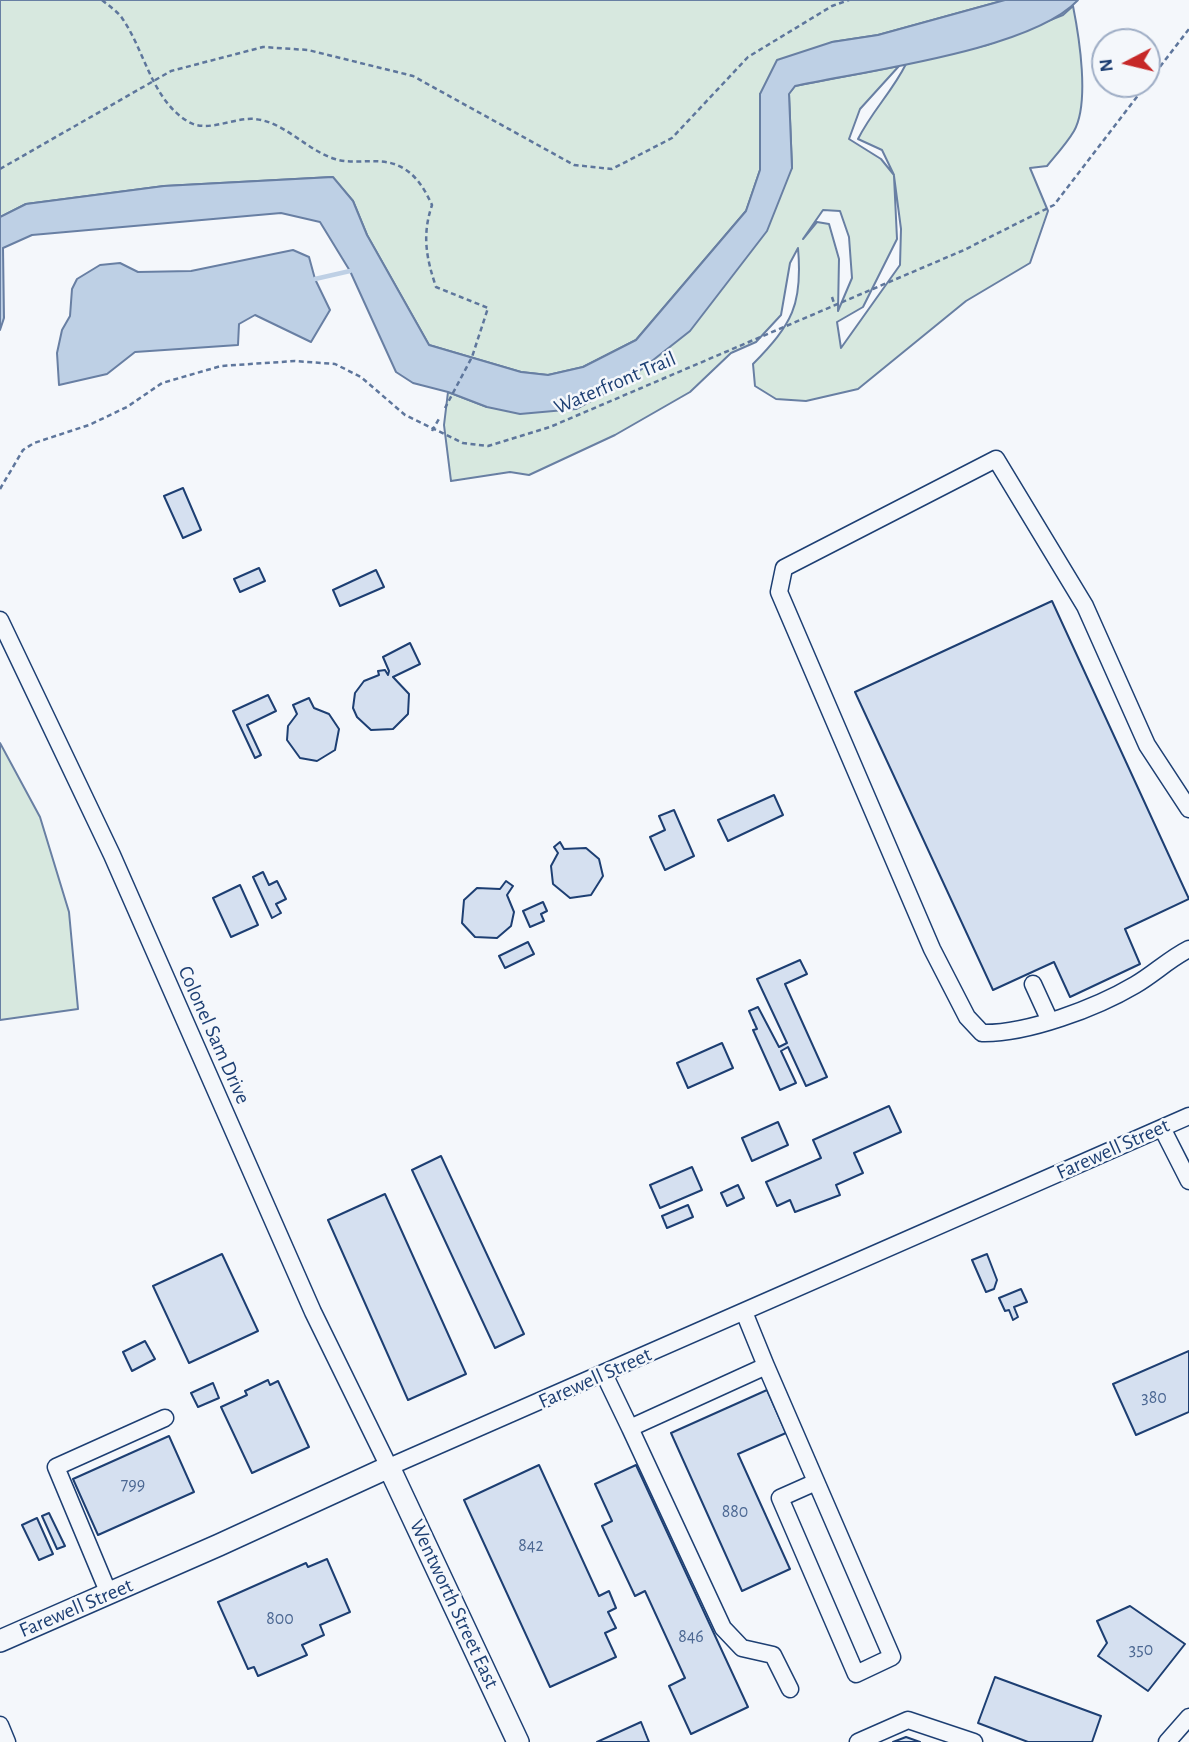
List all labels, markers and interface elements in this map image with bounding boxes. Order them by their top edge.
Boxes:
north arrow [1091,28,1161,98]
text: N [1096,58,1117,73]
street label: Waterfront Trail [550,346,680,420]
street label: Colonel Sam Drive [172,962,256,1108]
street label: Farewell Street [1052,1113,1174,1185]
street label: Farewell Street [534,1342,656,1414]
house number: 380 [1141,1387,1167,1409]
house number: 799 [121,1474,145,1496]
house number: 880 [722,1501,748,1523]
street label: Wentworth Street East [404,1515,504,1693]
house number: 842 [518,1535,544,1557]
street label: Farewell Street [15,1573,137,1643]
house number: 800 [266,1608,294,1630]
house number: 846 [678,1626,704,1648]
house number: 350 [1129,1639,1153,1661]

